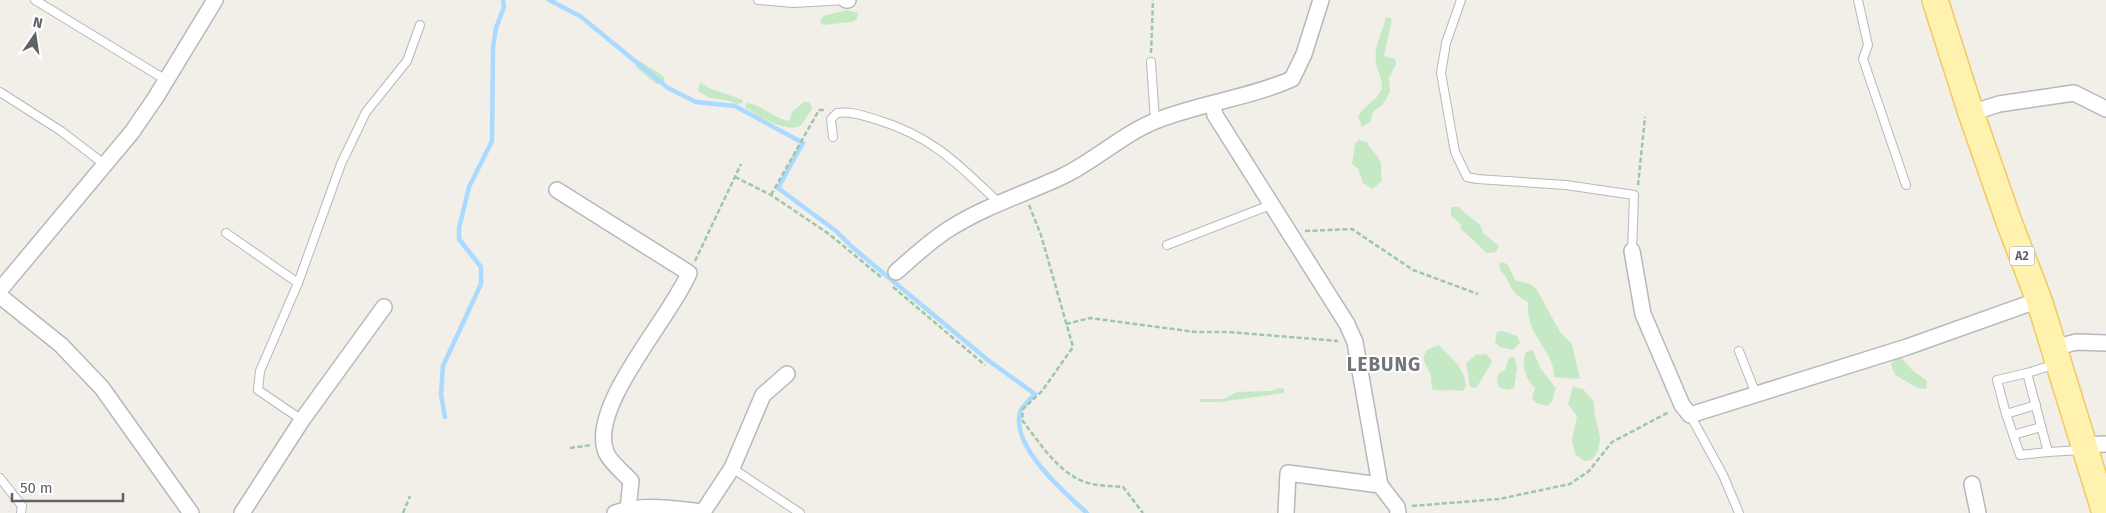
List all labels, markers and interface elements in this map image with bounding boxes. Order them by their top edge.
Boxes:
north arrow [10,10,60,60]
text: N [31,13,44,32]
road number: A2 [2010,247,2034,266]
district label: LEBUNG [1347,353,1421,376]
scale bar [12,470,124,502]
text: 50 m [20,479,53,497]

